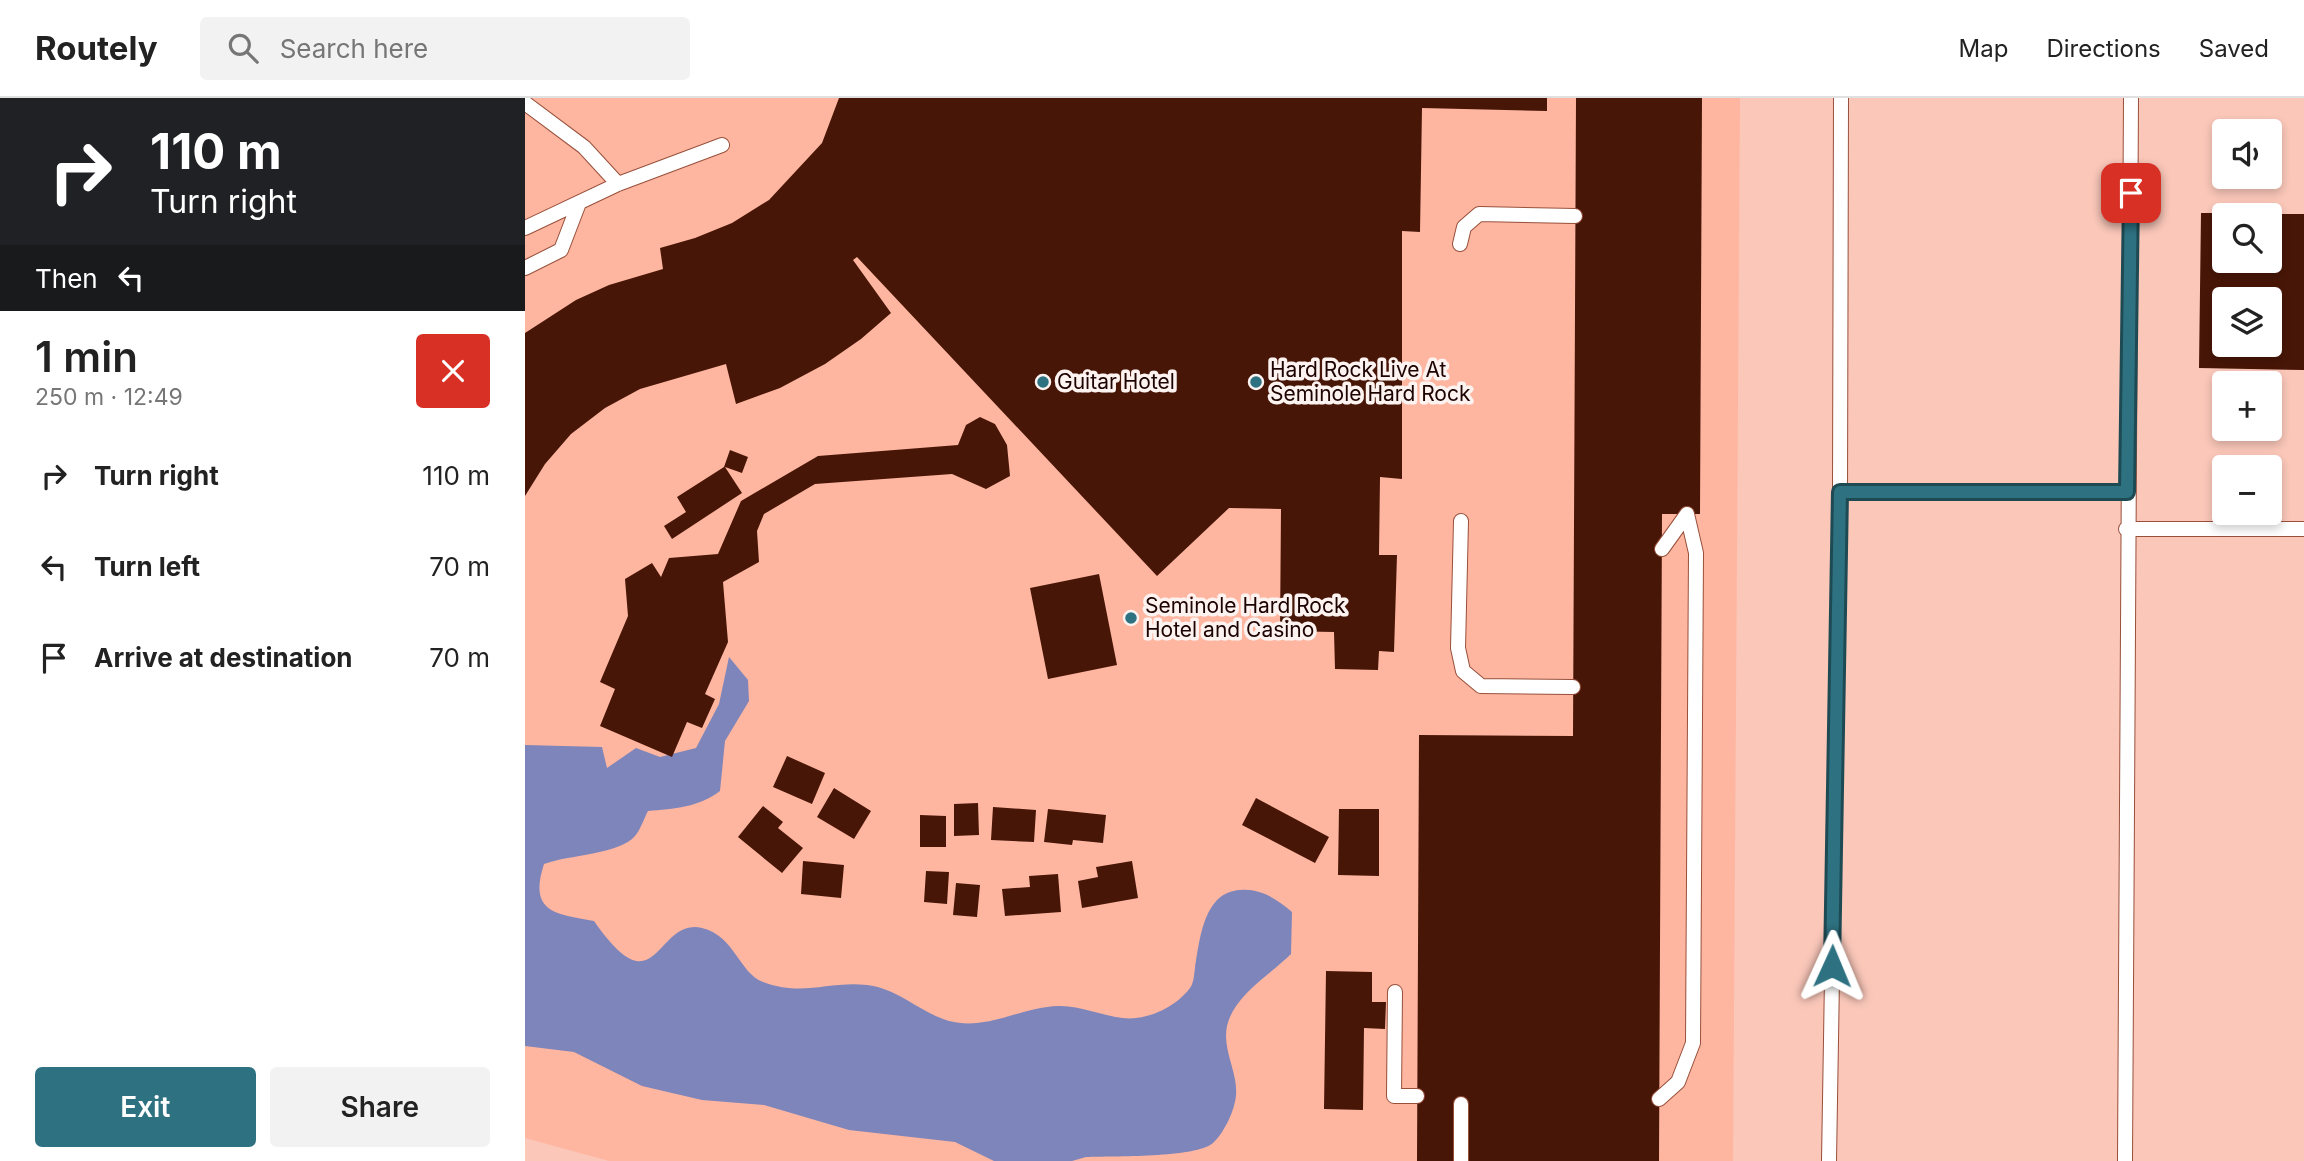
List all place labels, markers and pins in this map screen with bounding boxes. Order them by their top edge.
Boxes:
pin [2101,163,2161,223]
place label: Hard Rock Live At Seminole Hard Rock [1270,357,1471,406]
place label: Guitar Hotel [1057,369,1175,394]
marker: Guitar Hotel [1035,374,1051,390]
marker: Hard Rock Live At Seminole Hard Rock [1248,374,1264,390]
place label: Seminole Hard Rock Hotel and Casino [1145,593,1346,642]
marker: Seminole Hard Rock Hotel and Casino [1123,610,1139,626]

